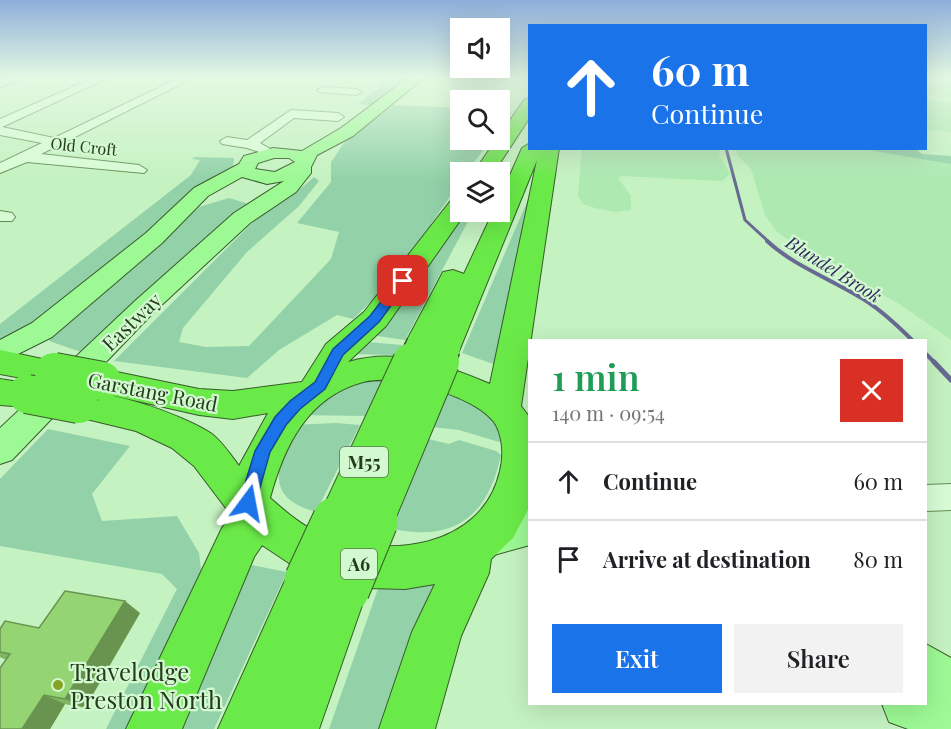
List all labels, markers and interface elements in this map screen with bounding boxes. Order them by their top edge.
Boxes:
map controls [450,18,510,222]
button: sound [450,18,510,78]
text: 60 m [651,41,749,97]
icon: ahead [552,48,630,126]
button: search [450,90,510,150]
text: Continue [651,95,763,131]
street label: Old Croft [50,132,119,160]
button: layers [450,162,510,222]
water label: Blundel Brook [781,229,887,308]
pin [377,255,428,306]
icon: arrive [386,264,419,297]
street label: Eastway [95,286,167,356]
text: 1 min [552,352,640,400]
button: close [840,359,903,422]
street label: Garstang Road [86,365,221,417]
text: 140 m · 09:54 [552,399,665,426]
road number: M55 [340,447,388,477]
icon: ahead [552,465,585,498]
text: Continue [603,466,697,496]
text: 60 m [853,466,903,496]
position arrow [216,471,280,535]
icon: arrive [552,543,585,576]
text: Arrive at destination [603,544,811,574]
text: 80 m [853,544,903,574]
road number: A6 [341,549,377,579]
button: Exit [552,624,722,693]
button: Share [734,624,903,693]
place label: Travelodge Preston North [70,655,222,715]
marker: Travelodge Preston North [51,678,65,692]

